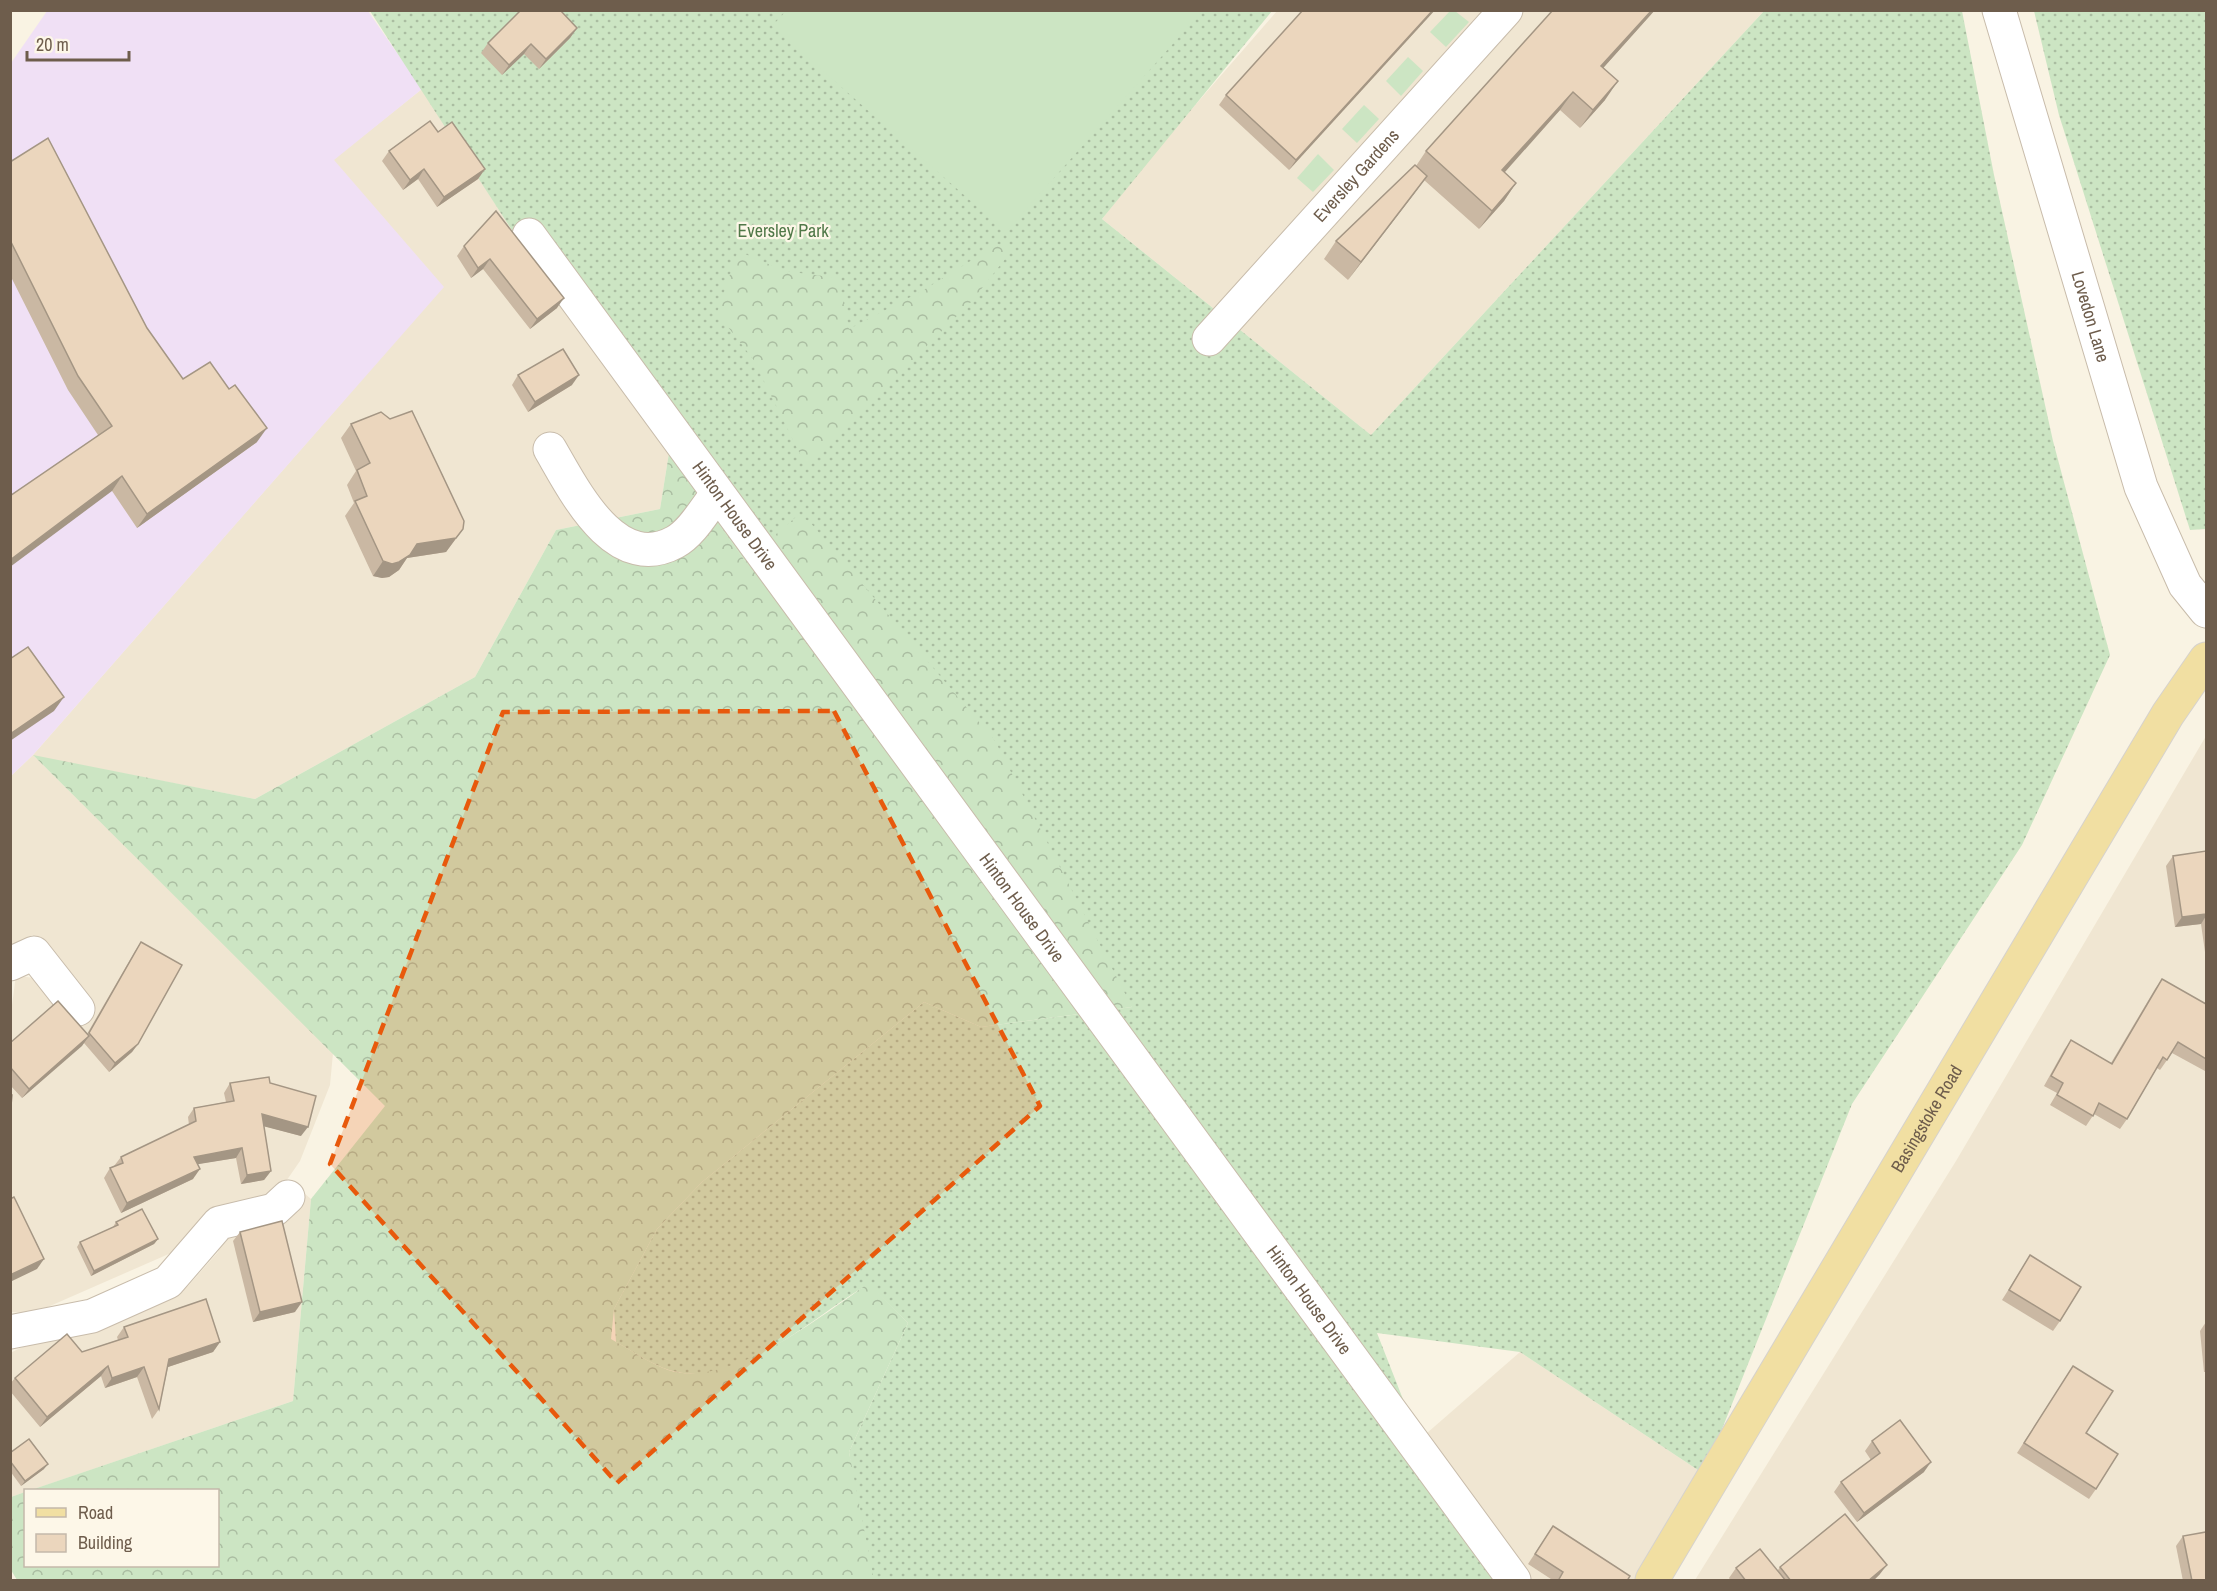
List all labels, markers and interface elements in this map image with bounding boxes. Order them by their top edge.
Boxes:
scale bar [27,24,129,62]
text: 20 m [36,32,69,57]
street label: Eversley Gardens [1307,123,1405,227]
park label: Eversley Park [737,218,829,243]
street label: Lovedon Lane [2065,268,2116,365]
street label: Hinton House Drive [687,456,783,575]
street label: Hinton House Drive [974,848,1071,967]
street label: Basingstoke Road [1885,1060,1968,1177]
street label: Hinton House Drive [1261,1240,1358,1359]
legend [24,1489,219,1567]
text: Road [78,1500,113,1525]
text: Building [78,1530,133,1555]

